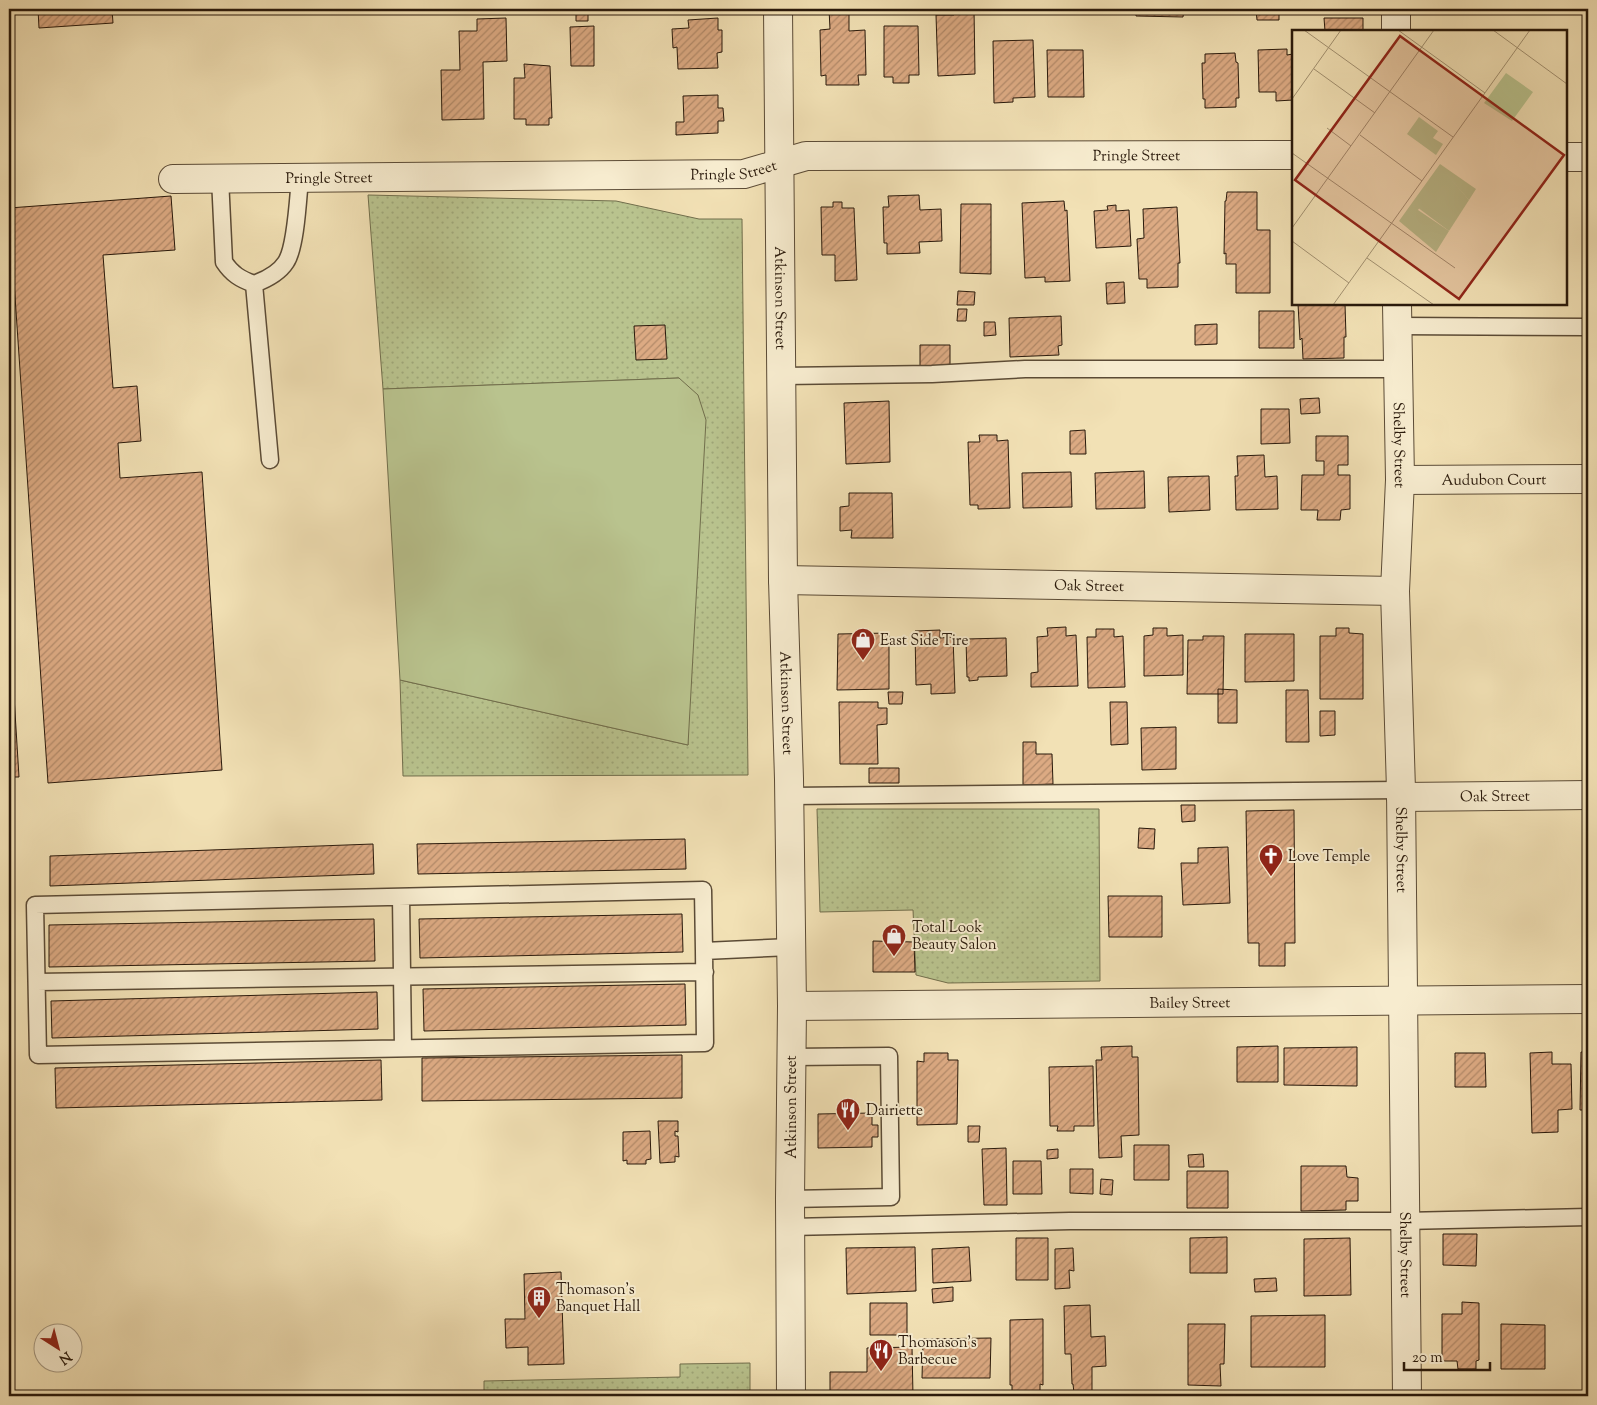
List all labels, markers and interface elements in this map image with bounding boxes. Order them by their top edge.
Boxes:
inset map [1292,30,1567,305]
street label: Pringle Street [1093,146,1180,167]
street label: Pringle Street [690,156,780,186]
street label: Pringle Street [285,168,373,190]
street label: Atkinson Street [768,246,790,350]
street label: Shelby Street [1387,402,1409,488]
street label: Audubon Court [1441,470,1547,492]
street label: Oak Street [1054,576,1124,598]
shop icon: East Side Tire [850,627,876,661]
place label: East Side Tire [880,631,968,652]
street label: Atkinson Street [773,651,797,755]
street label: Oak Street [1460,787,1530,808]
street label: Shelby Street [1389,807,1411,893]
church icon: Love Temple [1258,843,1284,877]
place label: Love Temple [1288,847,1370,868]
place label: Total Look Beauty Salon [912,918,997,956]
shop icon: Total Look Beauty Salon [881,923,907,957]
street label: Bailey Street [1149,993,1231,1015]
street label: Atkinson Street [782,1055,803,1159]
restaurant icon: Dairiette [835,1097,861,1131]
place label: Dairiette [866,1101,923,1122]
street label: Shelby Street [1393,1212,1415,1298]
place label: Thomason's Banquet Hall [556,1280,640,1318]
building icon: Thomason's Banquet Hall [526,1285,552,1319]
north arrow [32,1322,82,1372]
place label: Thomason's Barbecue [898,1333,977,1371]
restaurant icon: Thomason's Barbecue [868,1338,894,1372]
scale bar [1404,1340,1491,1372]
text: N [54,1346,75,1368]
text: 20 m [1412,1348,1443,1369]

